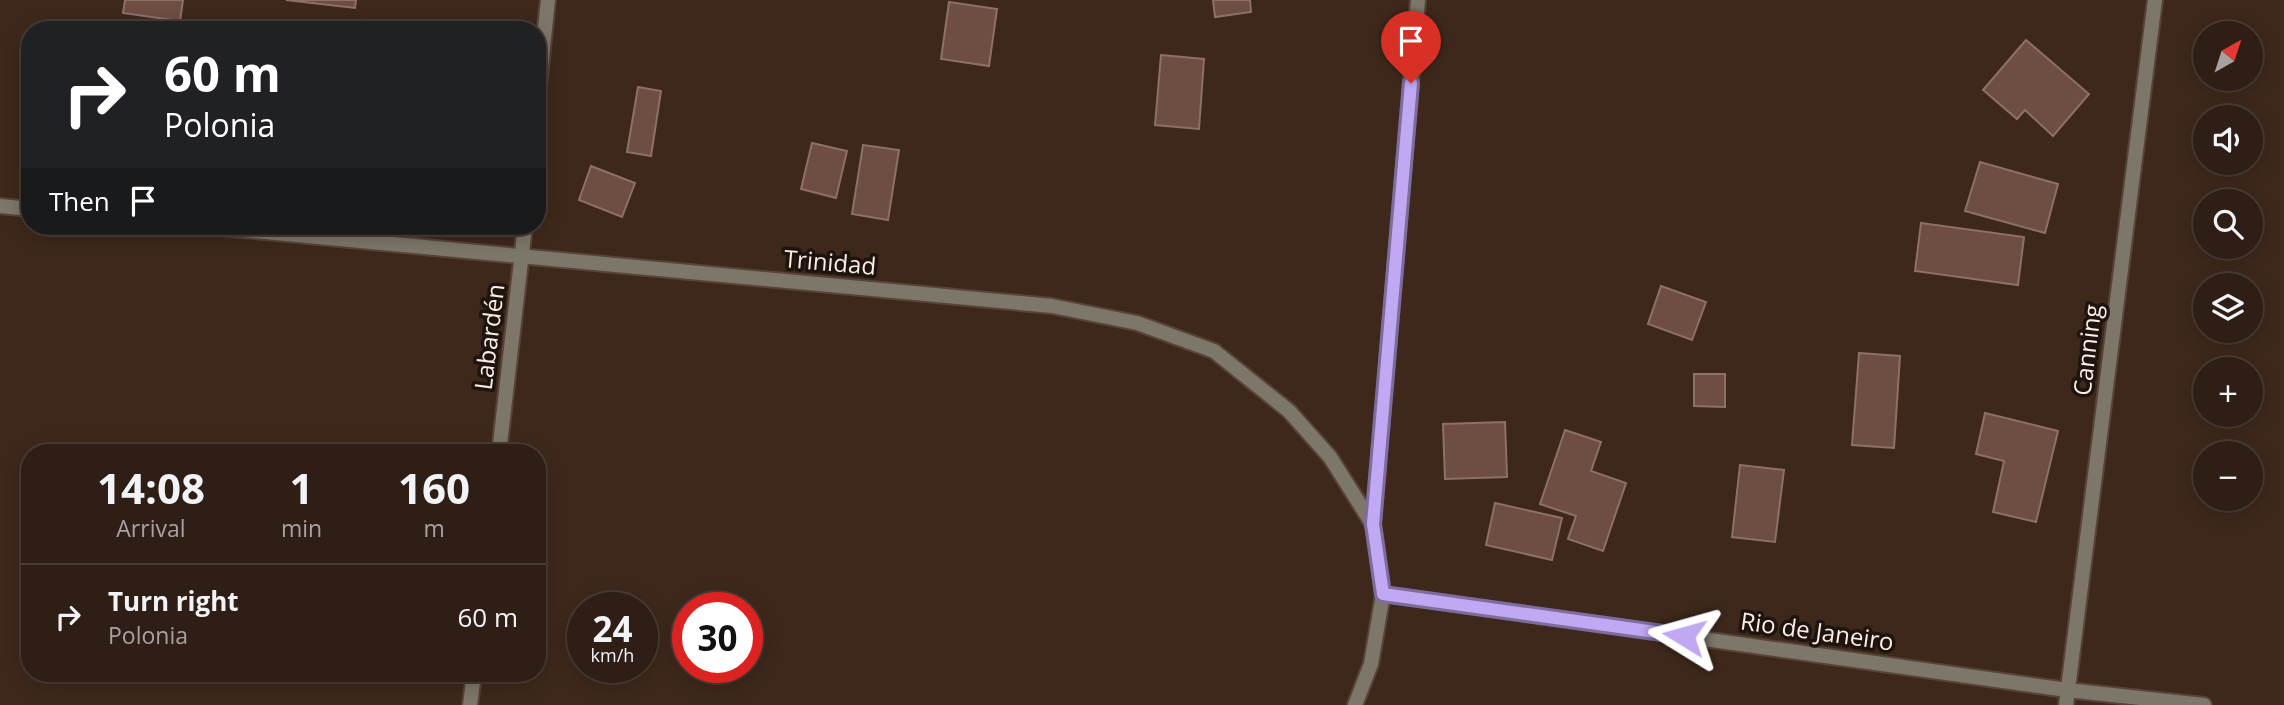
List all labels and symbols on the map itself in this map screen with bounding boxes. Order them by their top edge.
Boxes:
pin [1381,11,1441,83]
north arrow [2193,21,2263,91]
street label: Trinidad [783,241,878,282]
street label: Labardén [466,282,511,392]
street label: Canning [2065,302,2108,397]
speed limit sign: 30 [672,592,763,683]
position arrow [1647,599,1721,673]
street label: Rio de Janeiro [1739,603,1896,658]

